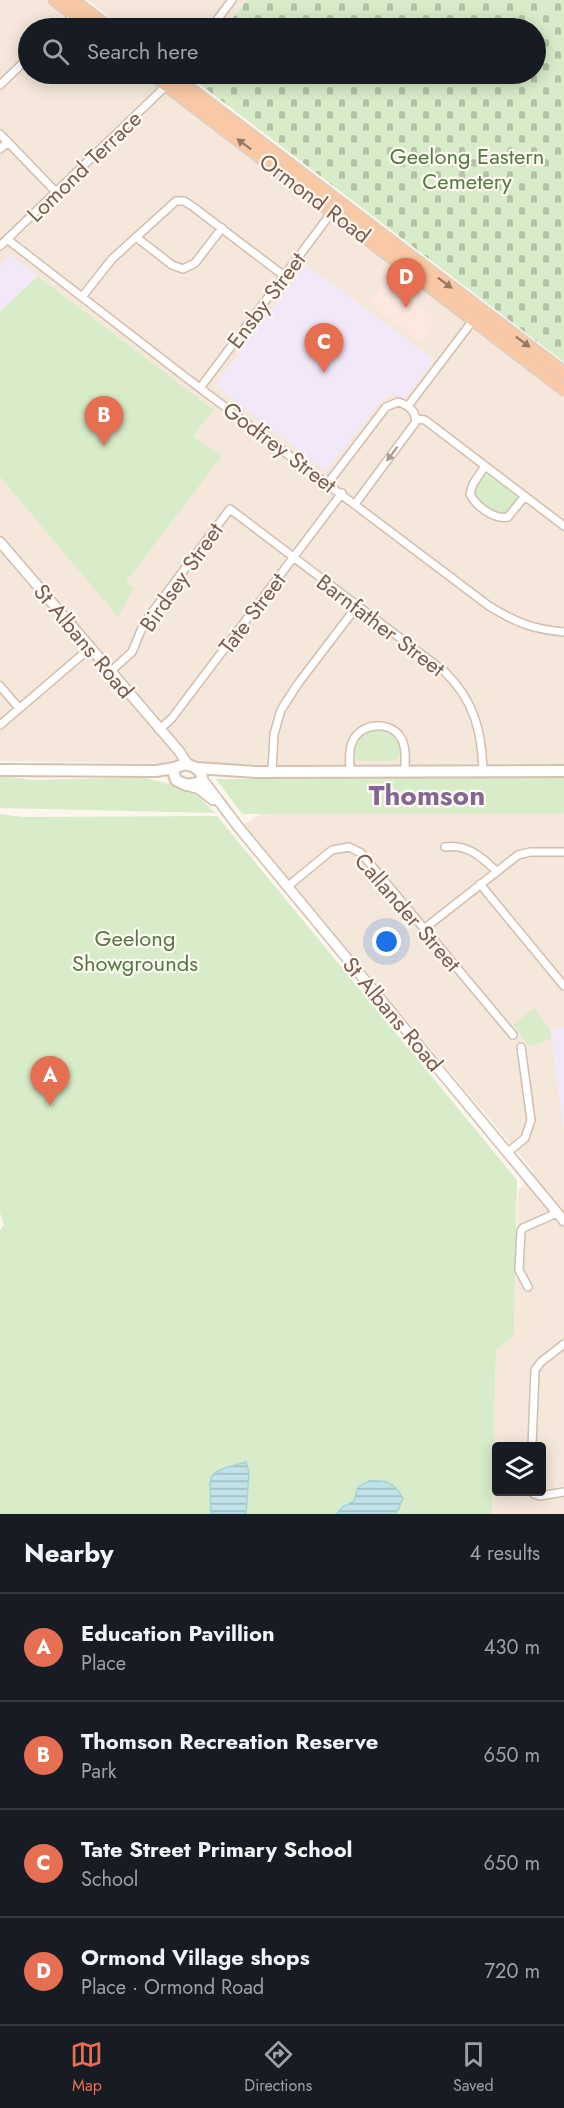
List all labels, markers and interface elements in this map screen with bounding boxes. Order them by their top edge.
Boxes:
search box [18,18,546,84]
icon: search [39,35,72,68]
text: Search here [87,35,198,67]
street label: Lomond Terrace [19,103,149,229]
one-way arrow [236,138,252,150]
park label: Geelong Eastern Cemetery [390,140,544,197]
street label: Ormond Road [253,145,377,251]
street label: Ensby Street [219,244,313,355]
pin: D [386,258,426,308]
one-way arrow [438,276,453,288]
pin: C [304,324,344,373]
one-way arrow [515,335,530,347]
street label: Godfrey Street [217,394,344,501]
pin: B [84,396,124,446]
one-way arrow [386,446,398,462]
street label: Birdsey Street [132,515,231,638]
street label: Tate Street [211,565,294,660]
street label: Barnfather Street [310,566,453,684]
street label: St Albans Road [26,577,142,705]
district label: Thomson [369,775,485,816]
street label: Callander Street [347,845,469,979]
park label: Geelong Showgrounds [72,922,198,979]
your location [372,927,401,956]
street label: St Albans Road [335,950,451,1078]
pin: A [31,1056,70,1106]
map controls [492,1442,546,1496]
button: layers [492,1442,546,1496]
text: Nearby [24,1534,113,1572]
text: 4 results [469,1539,540,1568]
text: Education Pavillion [81,1617,275,1649]
text: A [36,1633,51,1662]
text: 430 m [484,1633,540,1662]
text: Place [81,1649,126,1678]
text: Thomson Recreation Reserve [81,1725,378,1757]
text: B [37,1741,50,1770]
text: 650 m [484,1741,540,1770]
text: Park [81,1757,117,1786]
text: Tate Street Primary School [81,1833,353,1865]
text: C [36,1849,51,1878]
text: 650 m [484,1849,540,1878]
text: School [81,1865,138,1894]
text: Ormond Village shops [81,1941,310,1973]
text: D [36,1957,51,1986]
text: 720 m [485,1957,540,1986]
text: Place · Ormond Road [81,1973,264,2002]
tab: Map [70,2038,103,2097]
tab: Directions [244,2038,312,2097]
tab: Saved [453,2038,494,2097]

